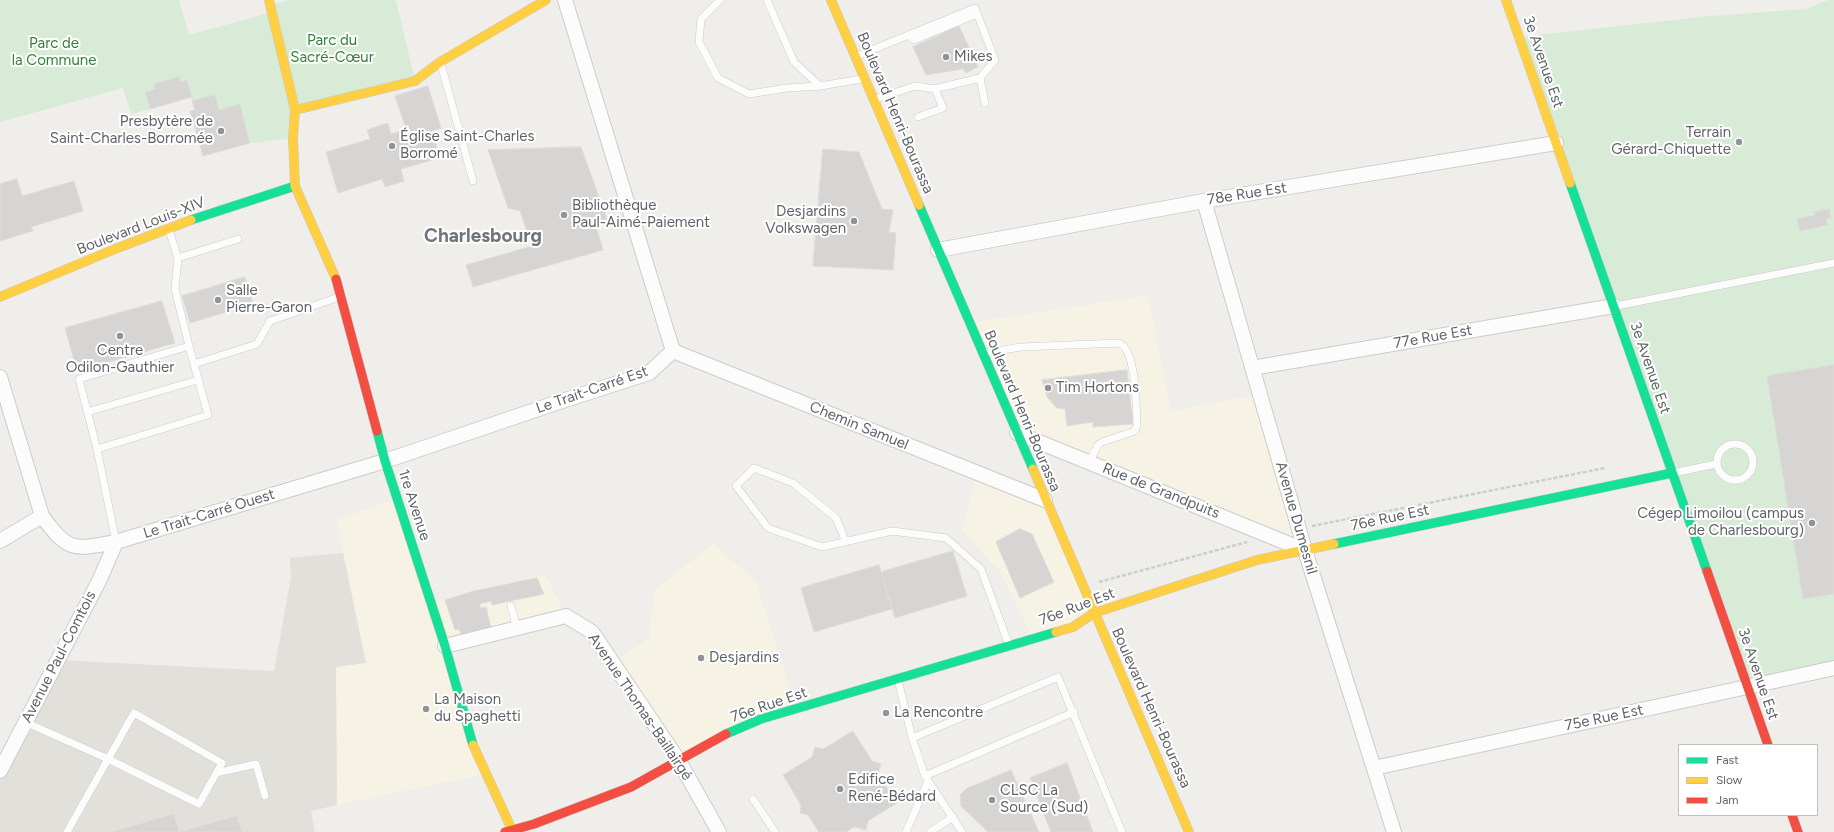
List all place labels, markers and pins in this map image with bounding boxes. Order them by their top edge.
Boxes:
place label: Mikes [954,48,992,66]
marker: Mikes [941,52,951,62]
place label: Presbytère de Saint-Charles-Borromée [50,113,213,148]
place label: Terrain Gérard-Chiquette [1611,124,1731,159]
marker: Presbytère de Saint-Charles-Borromée [216,126,226,136]
place label: Église Saint-Charles Borromé [400,128,534,163]
marker: Terrain Gérard-Chiquette [1734,137,1744,147]
marker: Église Saint-Charles Borromé [387,141,397,151]
place label: Bibliothèque Paul-Aimé-Paiement [572,197,710,232]
place label: Desjardins Volkswagen [765,203,846,238]
marker: Bibliothèque Paul-Aimé-Paiement [559,210,569,220]
marker: Desjardins Volkswagen [849,216,859,226]
place label: Salle Pierre-Garon [226,282,312,317]
marker: Salle Pierre-Garon [213,295,223,305]
marker: Centre Odilon-Gauthier [115,331,125,341]
place label: Centre Odilon-Gauthier [66,342,174,377]
place label: Tim Hortons [1056,379,1139,397]
marker: Tim Hortons [1043,383,1053,393]
place label: Cégep Limoilou (campus de Charlesbourg) [1637,505,1804,540]
marker: Cégep Limoilou (campus de Charlesbourg) [1807,518,1817,528]
place label: Desjardins [709,649,779,667]
marker: Desjardins [696,653,706,663]
place label: La Maison du Spaghetti [434,691,521,726]
marker: La Maison du Spaghetti [421,704,431,714]
place label: La Rencontre [894,704,983,722]
marker: La Rencontre [881,708,891,718]
place label: Edifice René-Bédard [848,771,936,806]
place label: CLSC La Source (Sud) [1000,782,1088,817]
marker: Edifice René-Bédard [835,784,845,794]
marker: CLSC La Source (Sud) [987,795,997,805]

